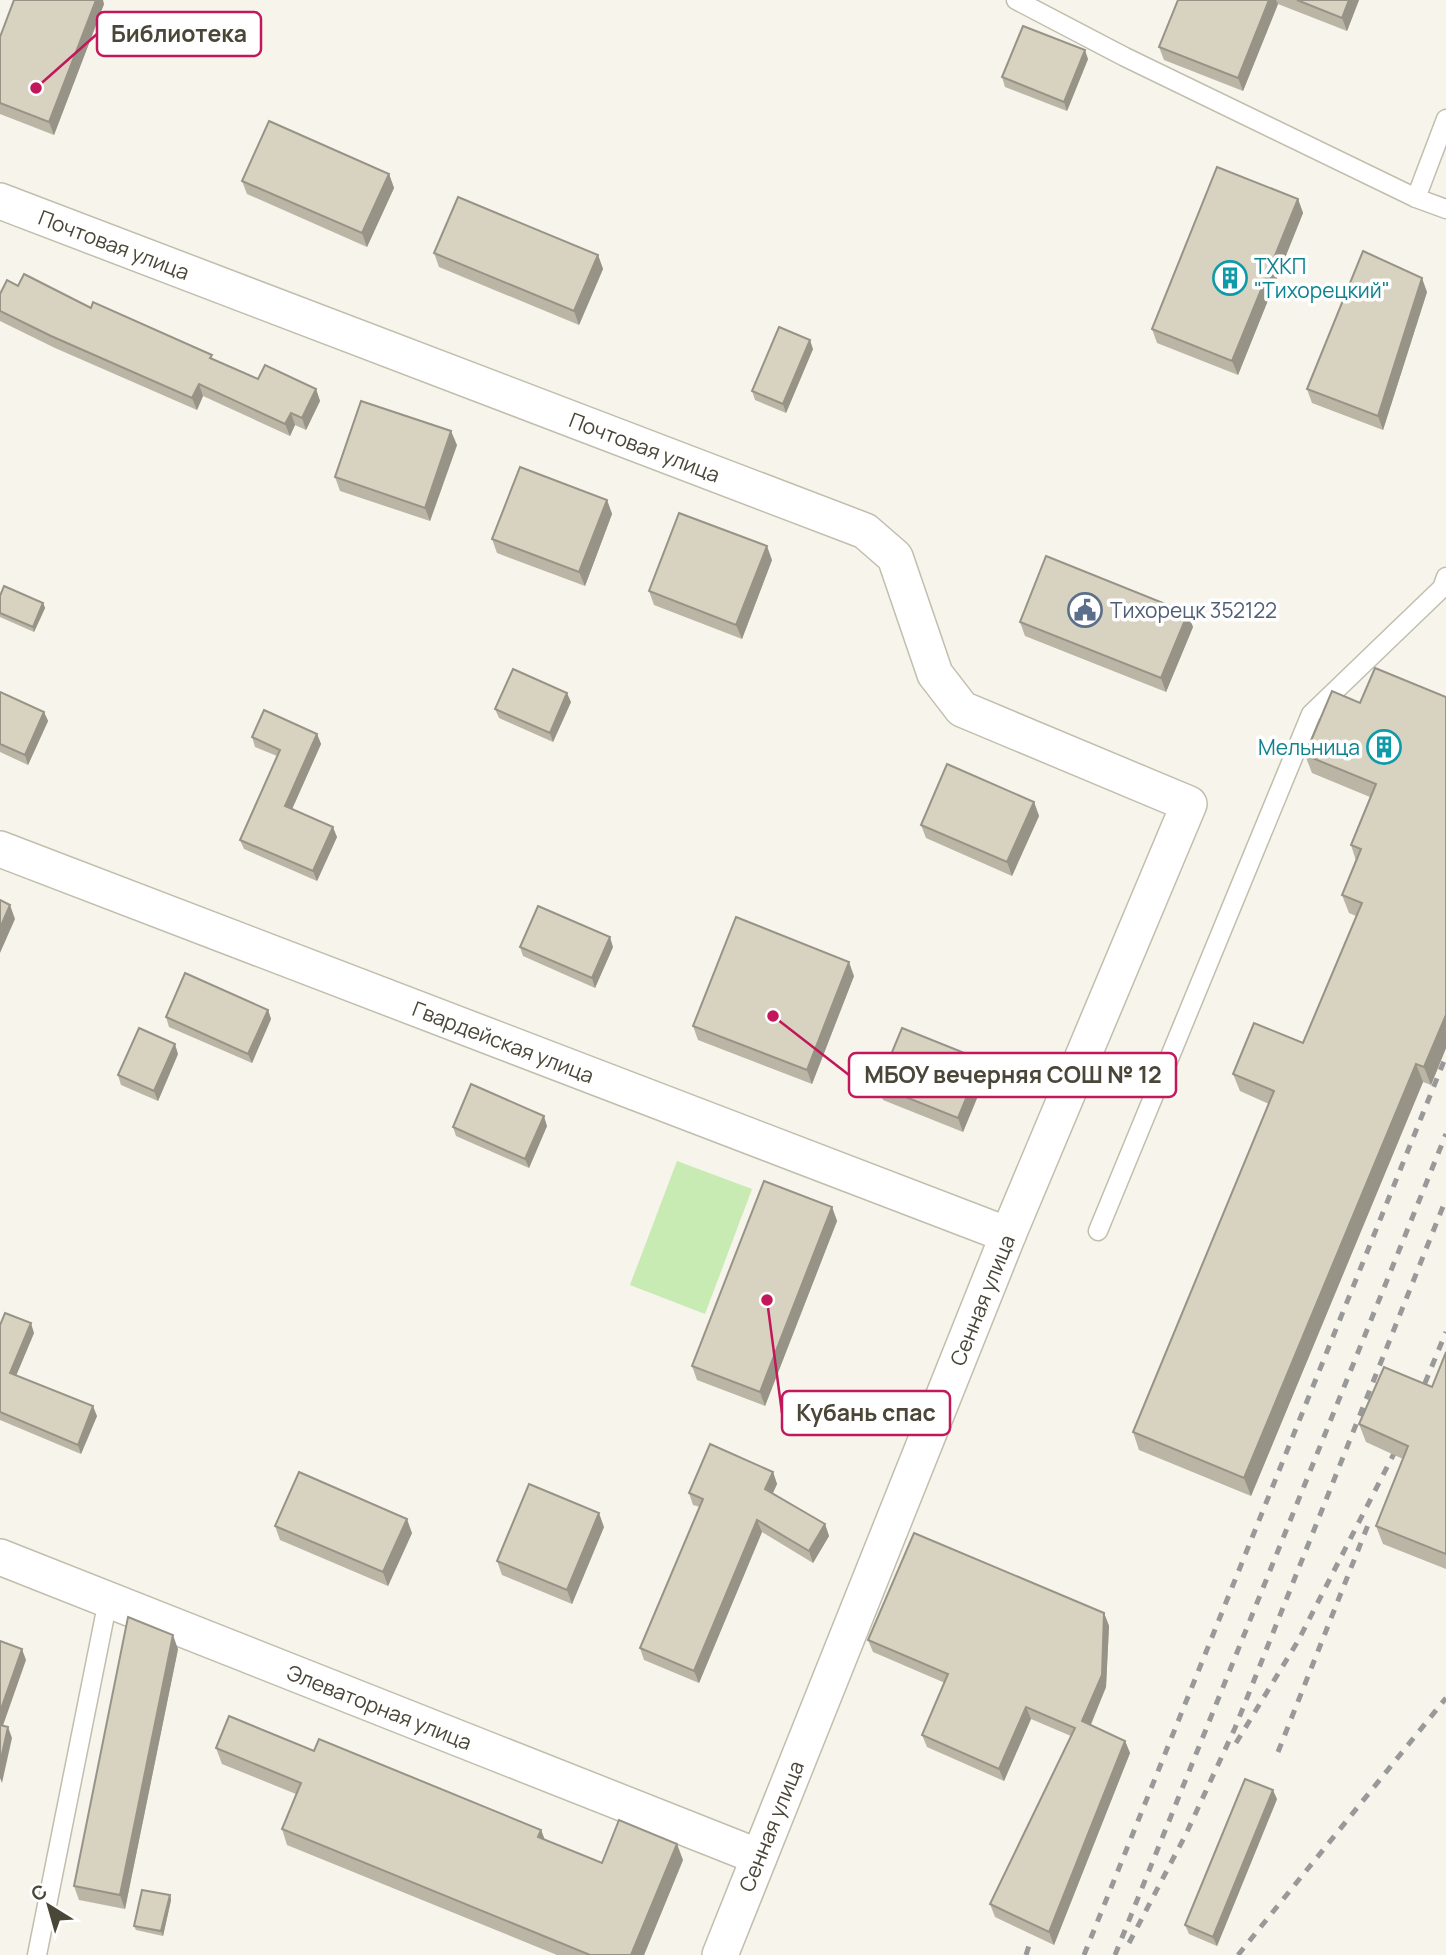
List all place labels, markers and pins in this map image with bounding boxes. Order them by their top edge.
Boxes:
callout: Библиотека [97,12,261,56]
place label: ТХКП "Тихорецкий" [1254,252,1390,304]
building icon: ТХКП "Тихорецкий" [1211,259,1249,297]
public building icon: Тихорецк 352122 [1066,591,1104,629]
place label: Тихорецк 352122 [1110,596,1277,624]
building icon: Мельница [1365,728,1403,766]
place label: Мельница [1258,733,1360,761]
callout: МБОУ вечерняя СОШ № 12 [849,1053,1176,1097]
callout: Кубань спас [782,1391,950,1435]

